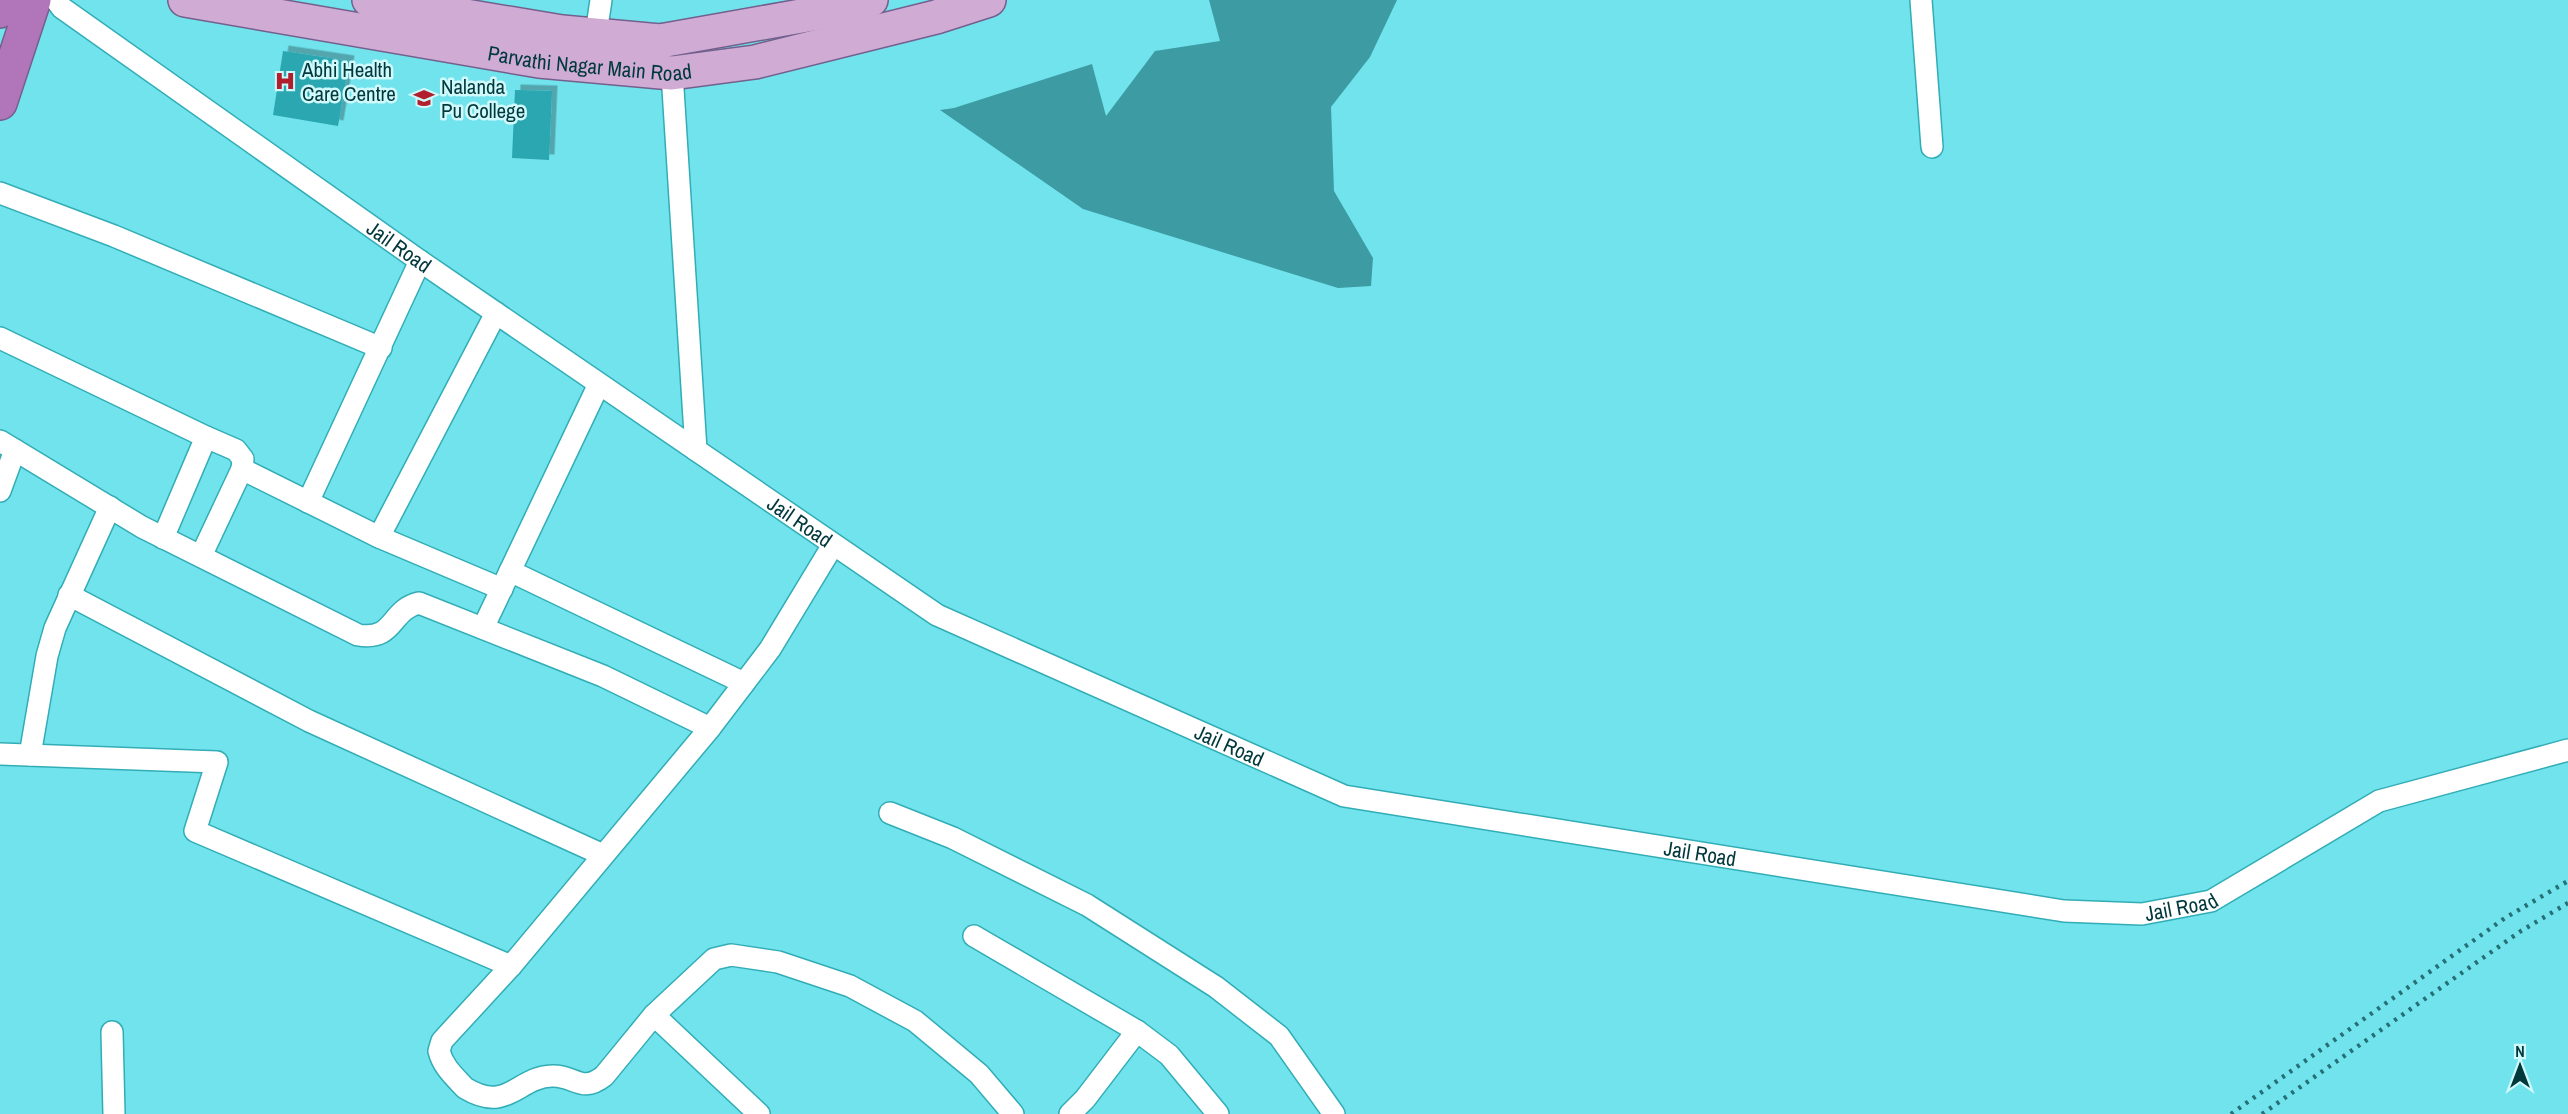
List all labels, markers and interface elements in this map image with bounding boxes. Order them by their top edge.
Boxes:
street label: Parvathi Nagar Main Road [486,38,693,87]
place label: Abhi Health Care Centre [301,55,396,108]
hospital icon: Abhi Health Care Centre [273,69,297,93]
place label: Nalanda Pu College [441,72,525,125]
school or university icon: Nalanda Pu College [412,86,436,110]
street label: Jail Road [361,214,437,279]
street label: Jail Road [762,489,838,554]
street label: Jail Road [1190,717,1269,773]
street label: Jail Road [1662,833,1738,873]
street label: Jail Road [2142,886,2223,928]
north arrow [2490,1036,2550,1096]
text: N [2515,1040,2525,1062]

